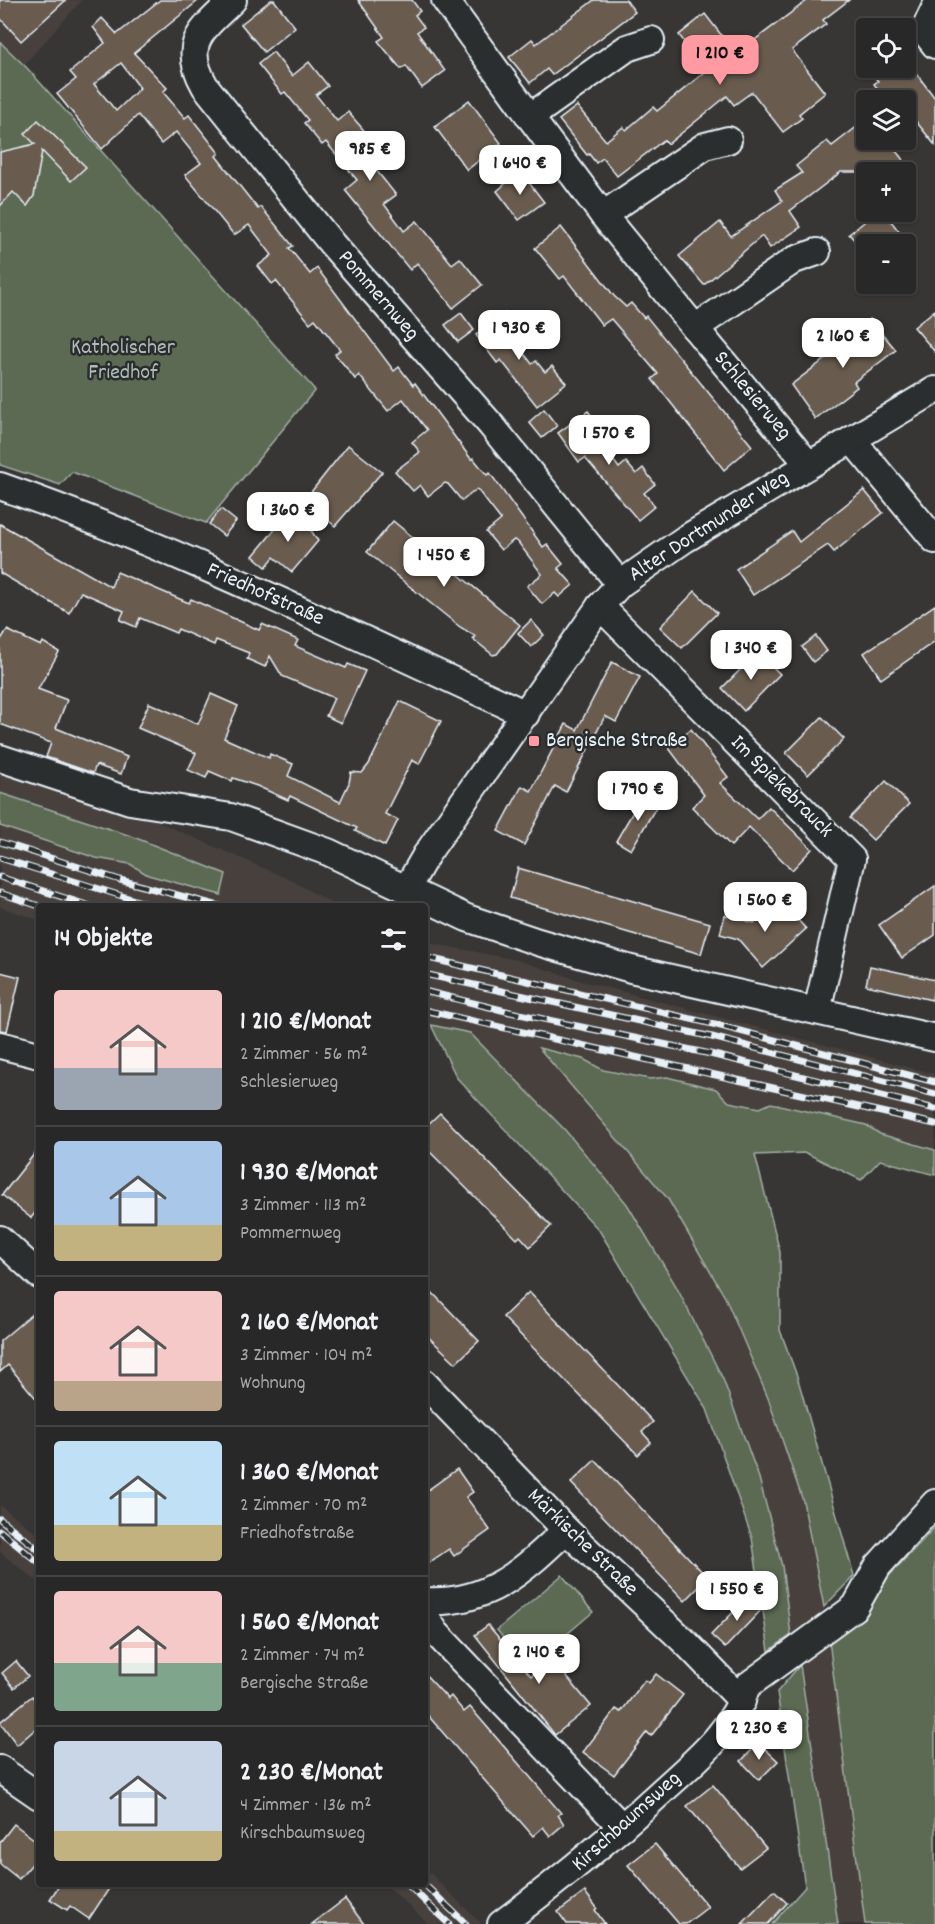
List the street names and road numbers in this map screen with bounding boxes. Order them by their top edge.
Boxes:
street label: Pommernweg [330,244,426,348]
street label: Schlesierweg [705,345,799,447]
street label: Alter Dortmunder Weg [623,463,795,591]
street label: Friedhofstraße [201,555,329,635]
street label: Im Spiekebrauck [722,728,840,846]
street label: Märkische Straße [519,1482,645,1604]
street label: Kirschbaumsweg [565,1764,689,1880]

